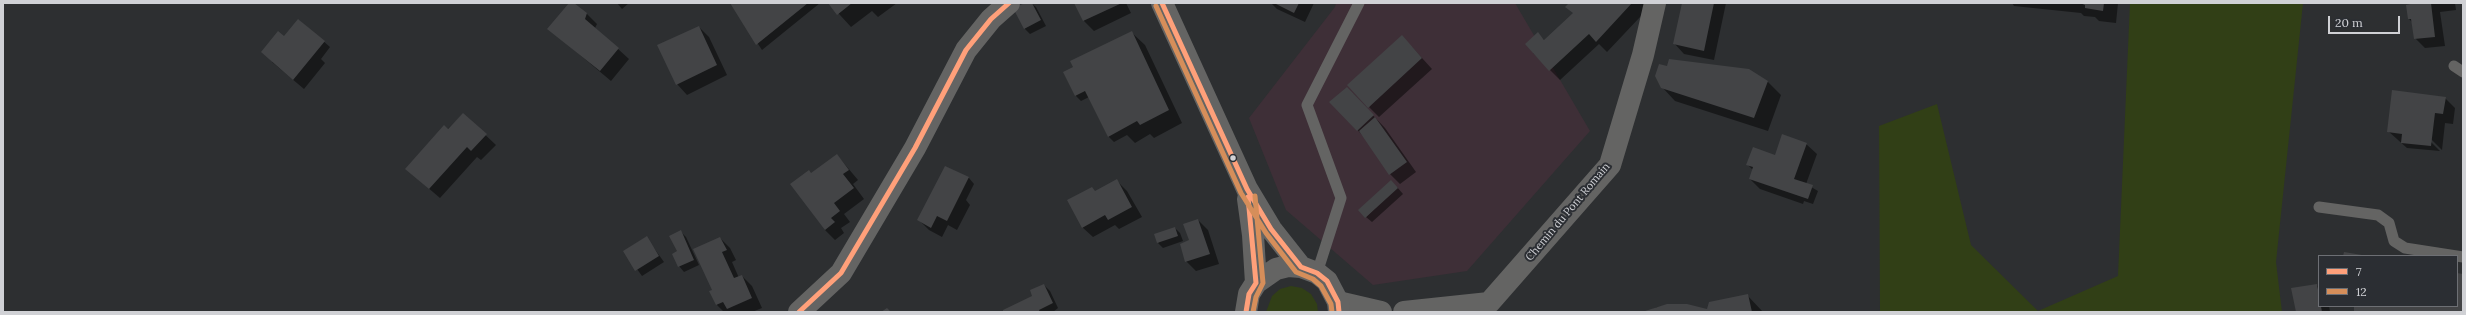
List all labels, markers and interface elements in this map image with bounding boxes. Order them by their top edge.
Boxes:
scale bar [2330,8,2402,34]
text: 20 m [2335,15,2363,30]
unlabelled marker [1228,153,1238,163]
street label: Chemin du Pont Romain [1523,160,1613,264]
legend [2318,255,2458,307]
text: 7 [2356,264,2362,279]
text: 12 [2356,284,2367,299]

